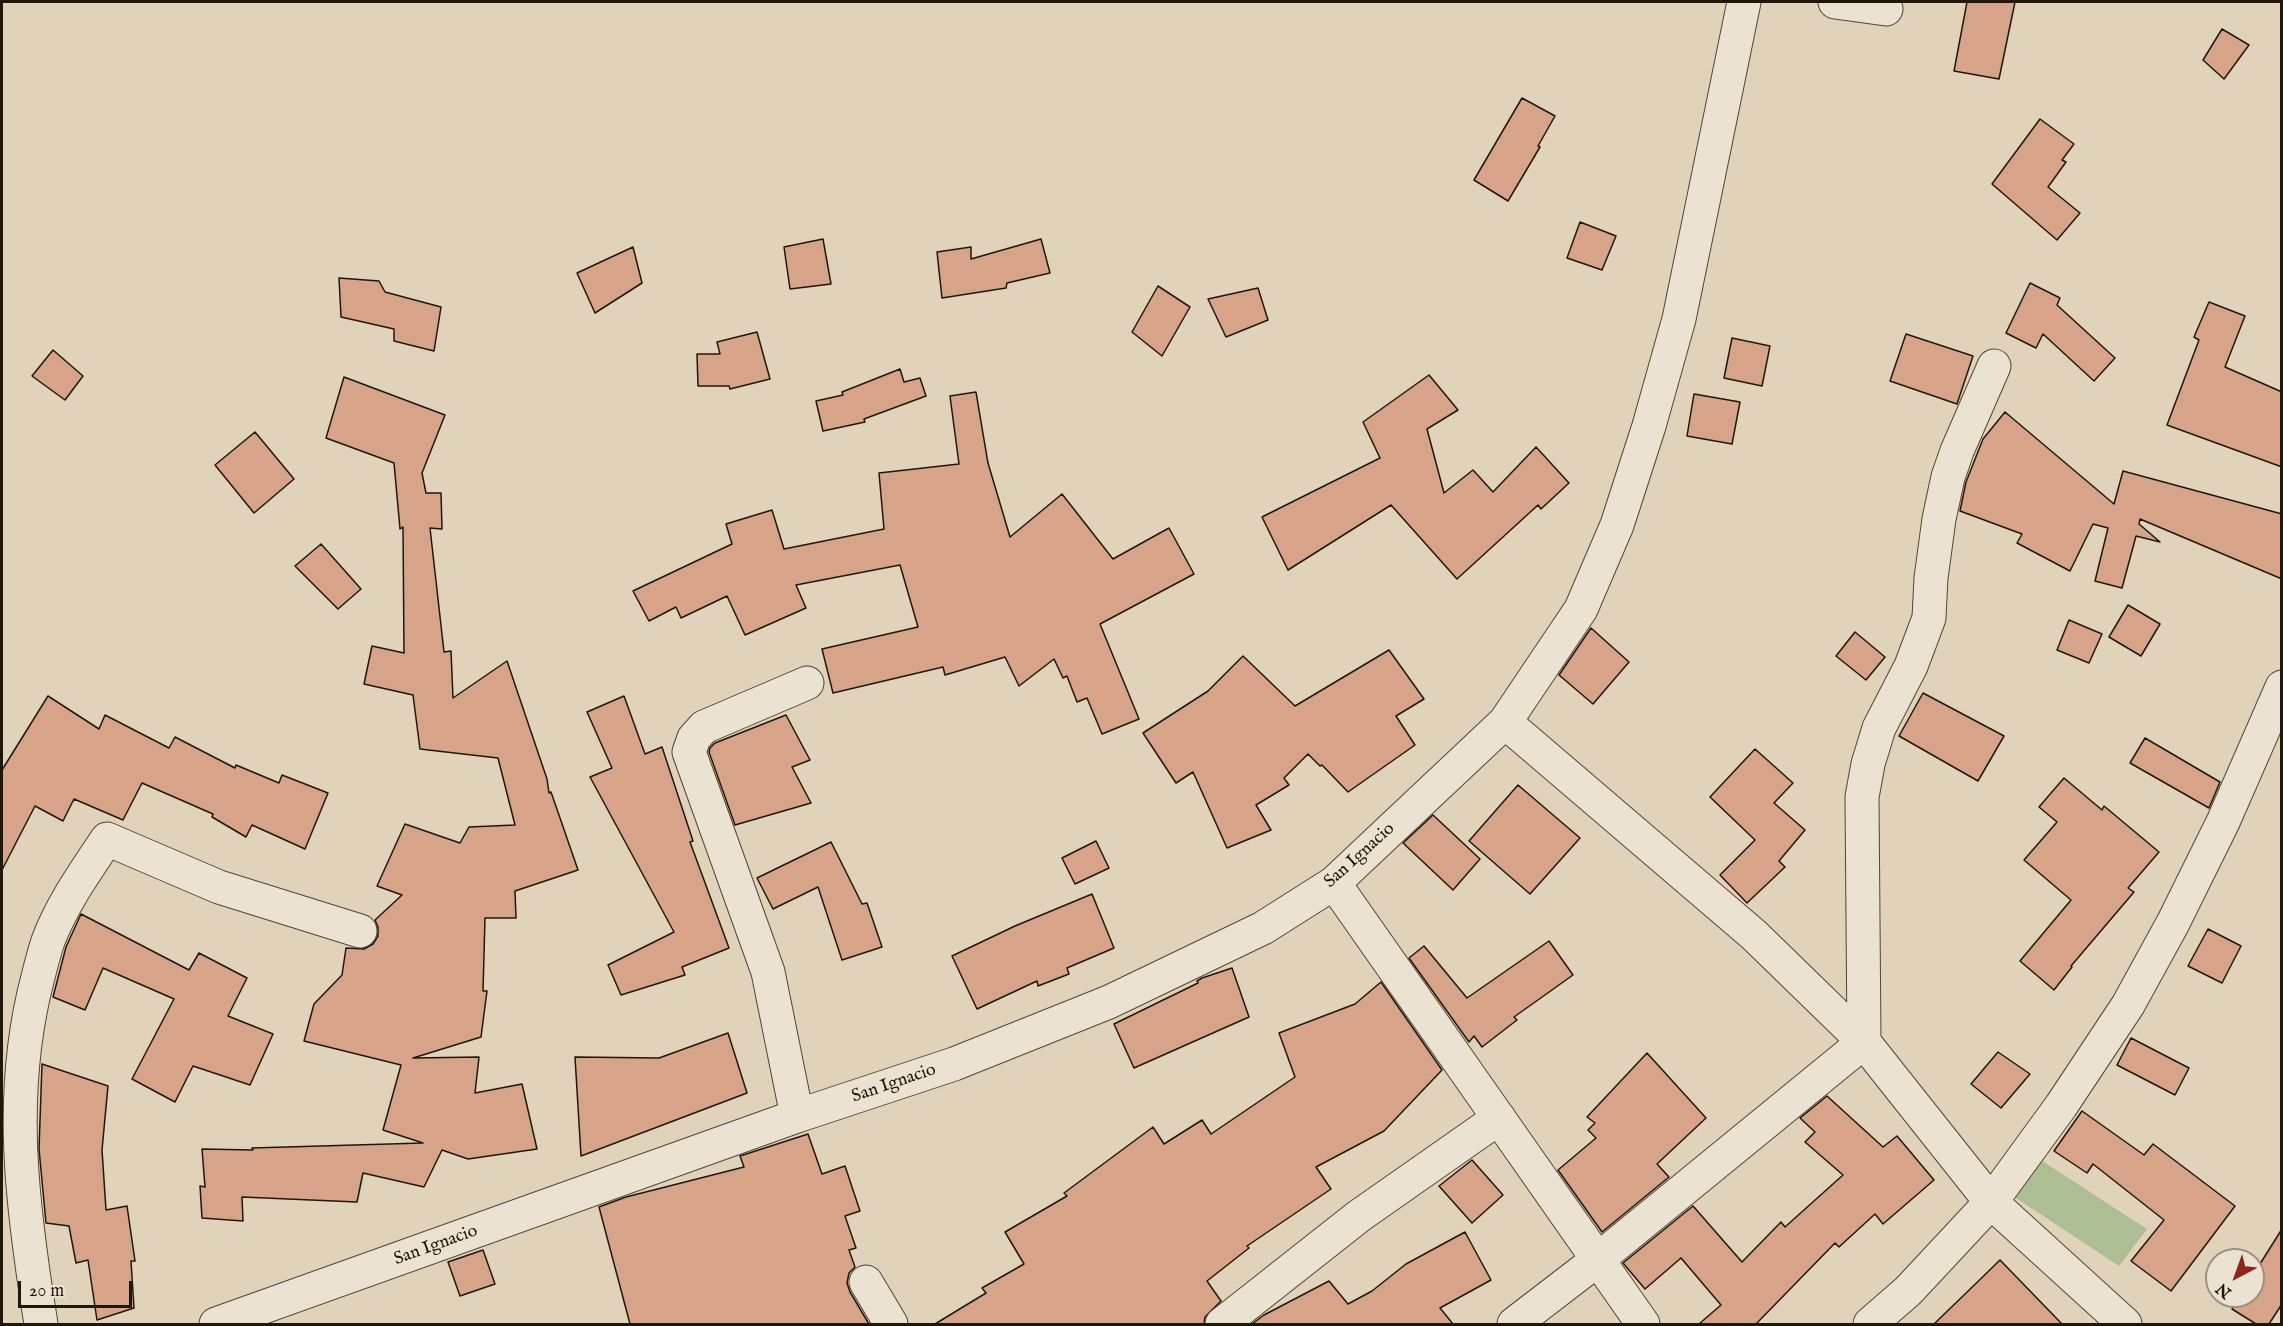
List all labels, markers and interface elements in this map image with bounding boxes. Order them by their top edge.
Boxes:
street label: San Ignacio [1320,819,1400,893]
street label: San Ignacio [849,1060,939,1108]
street label: San Ignacio [391,1221,481,1271]
north arrow [2205,1248,2265,1308]
scale bar [21,1269,135,1307]
text: N [2213,1278,2236,1302]
text: 20 m [29,1280,64,1303]

